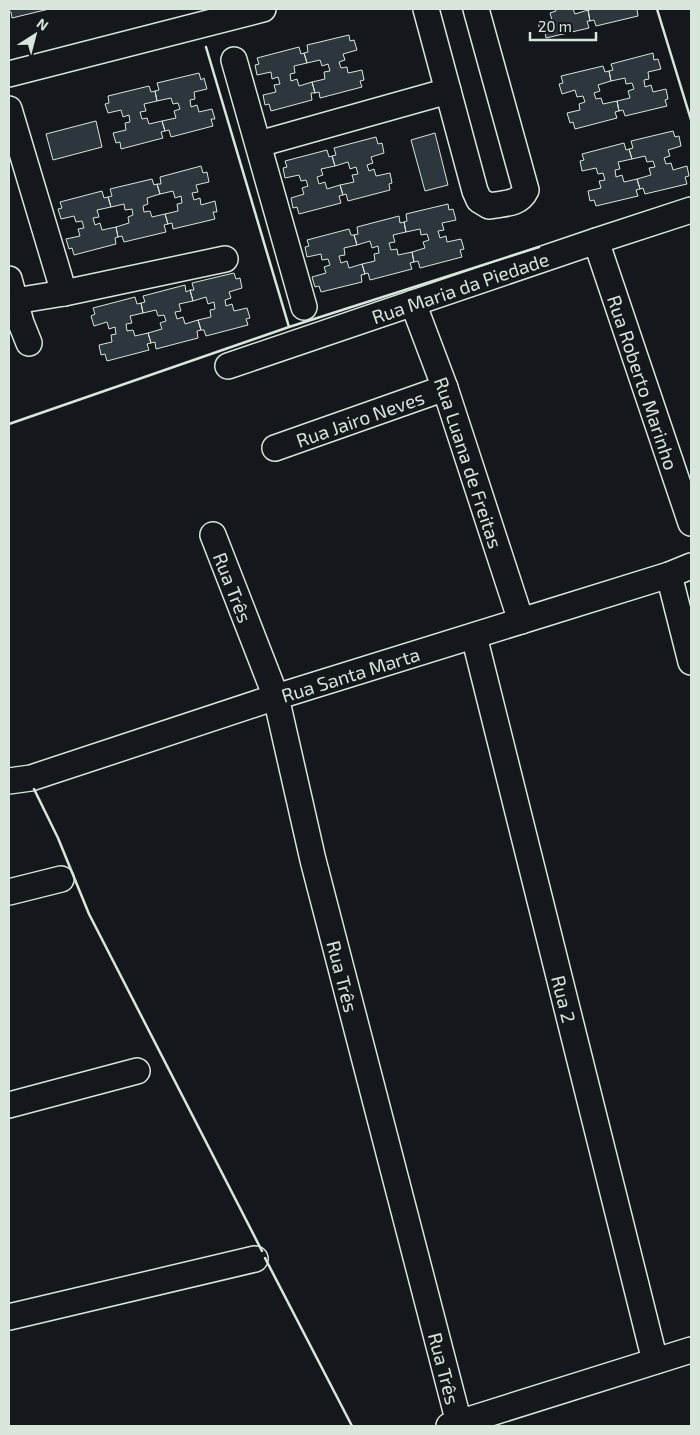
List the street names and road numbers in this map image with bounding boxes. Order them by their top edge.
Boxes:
street label: Rua Maria da Piedade [368,246,552,328]
street label: Rua Roberto Marinho [603,292,684,473]
street label: Rua Luana de Freitas [430,373,508,551]
street label: Rua Jairo Neves [293,385,427,451]
street label: Rua Três [209,549,257,626]
street label: Rua Santa Marta [278,642,422,706]
street label: Rua Três [323,938,363,1015]
street label: Rua 2 [548,973,582,1025]
street label: Rua Três [424,1330,465,1407]

